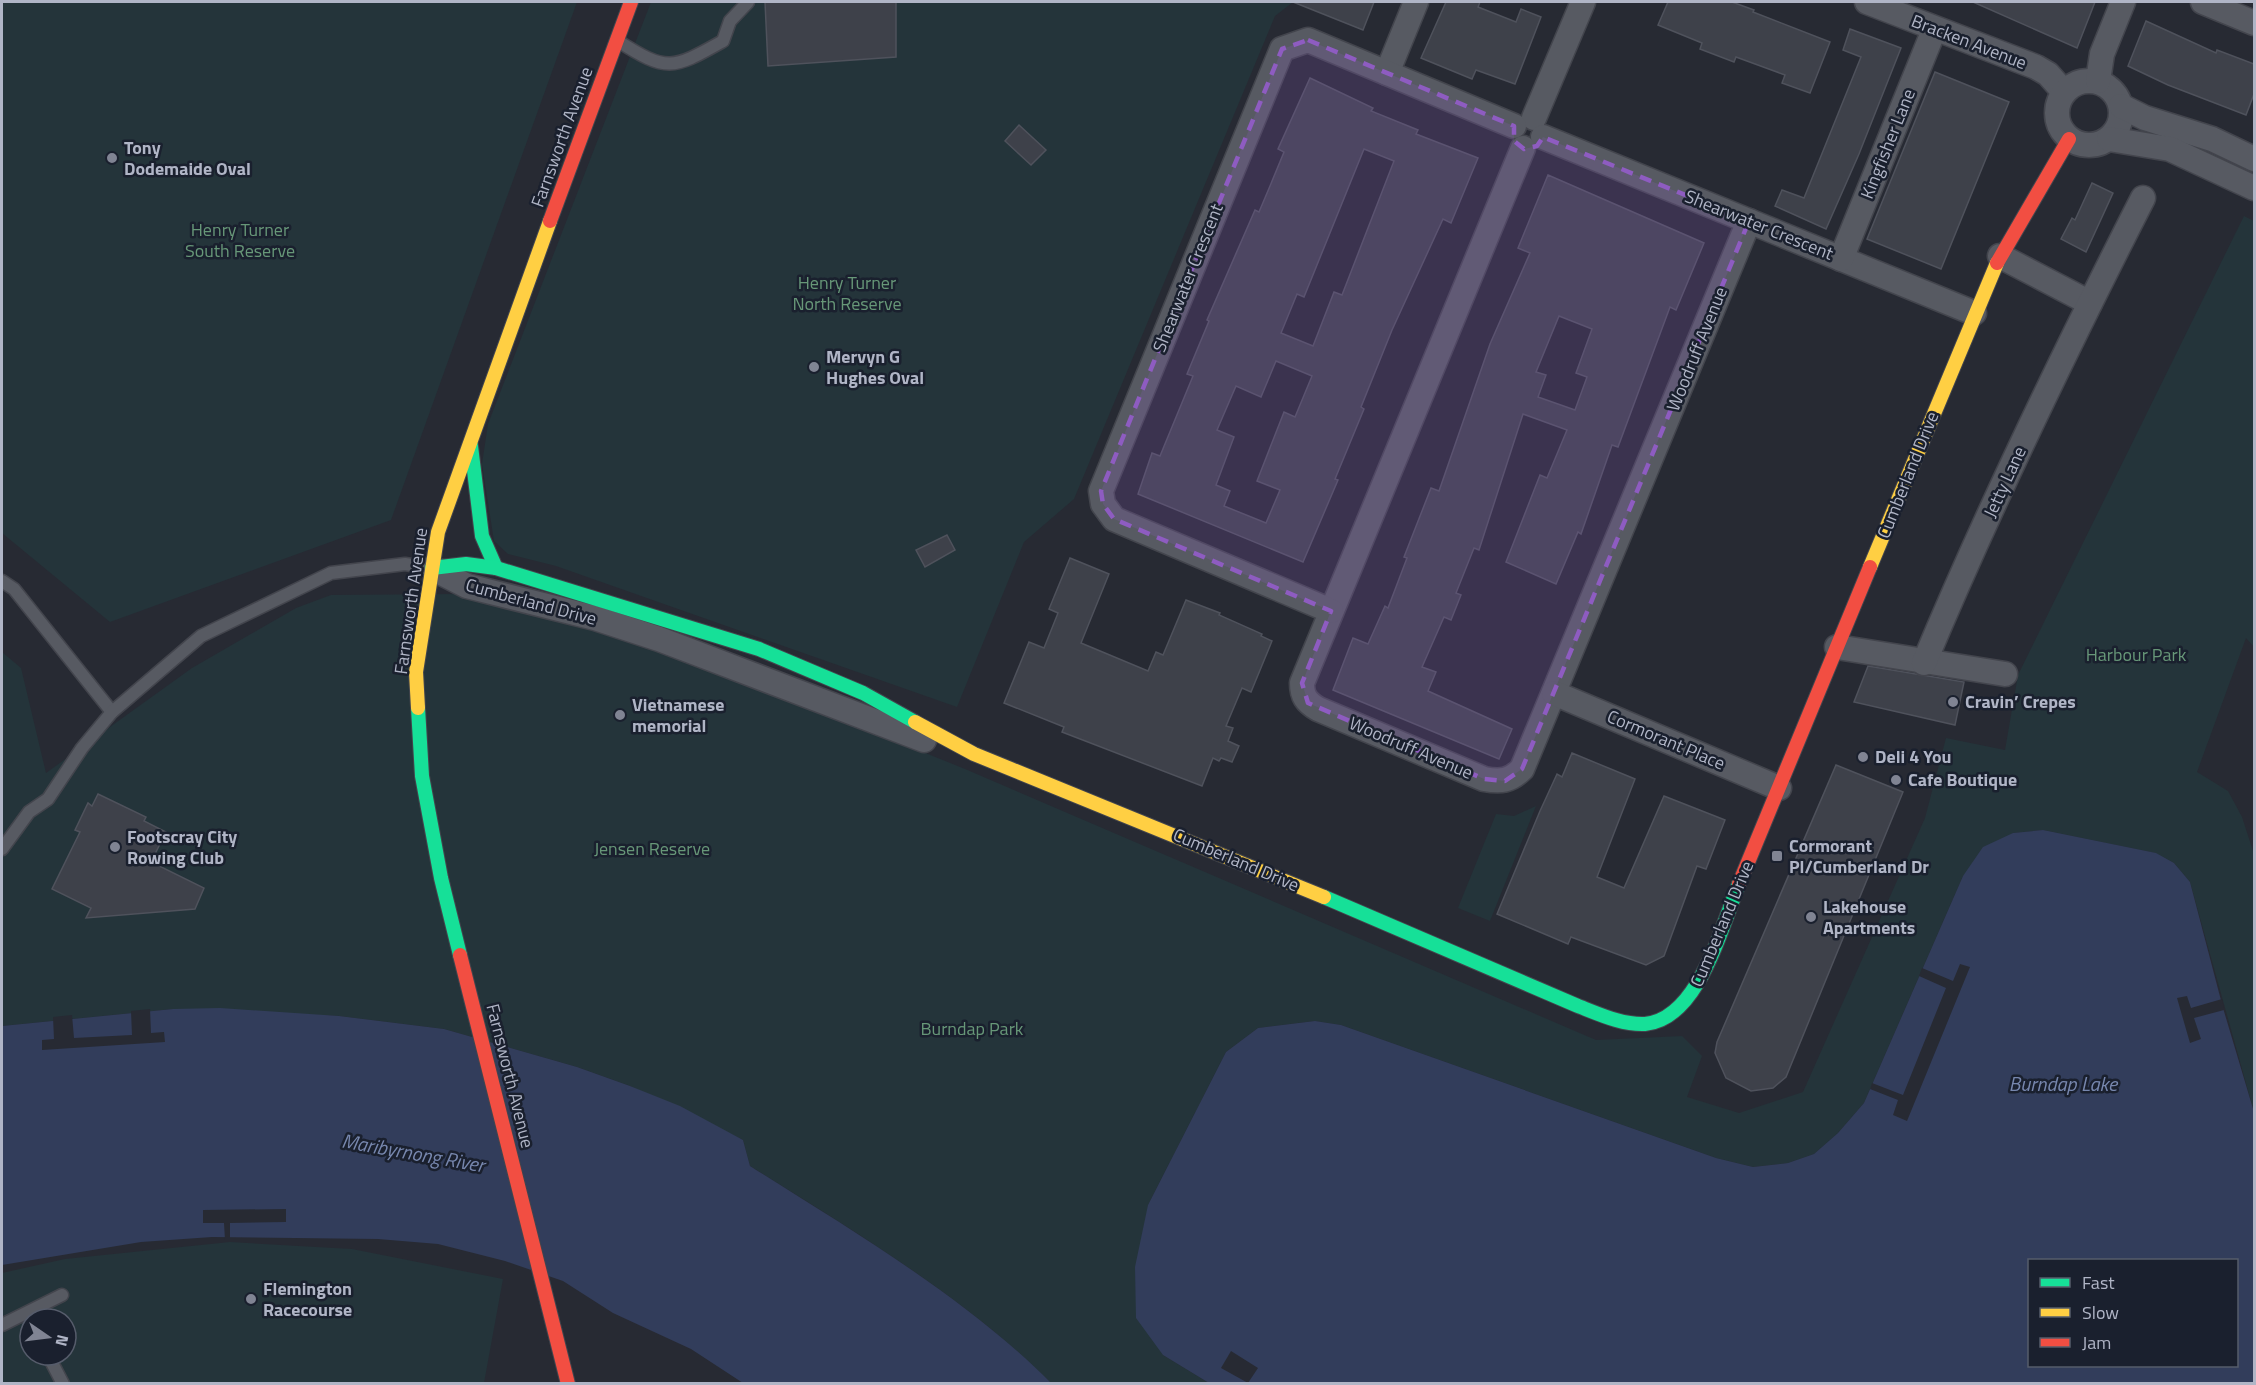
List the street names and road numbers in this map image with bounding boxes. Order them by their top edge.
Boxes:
street label: Bracken Avenue [1908,7,2031,76]
street label: Farnsworth Avenue [524,63,599,211]
street label: Kingfisher Lane [1853,85,1922,203]
street label: Shearwater Crescent [1681,182,1838,267]
street label: Shearwater Crescent [1145,199,1230,356]
street label: Woodruff Avenue [1659,283,1734,415]
street label: Cumberland Drive [1870,407,1945,542]
street label: Jetty Lane [1976,442,2033,522]
street label: Farnsworth Avenue [387,526,434,676]
street label: Cumberland Drive [463,571,600,632]
street label: Cormorant Place [1603,703,1729,777]
street label: Woodruff Avenue [1345,709,1477,786]
street label: Cumberland Drive [1169,821,1303,898]
street label: Cumberland Drive [1683,857,1760,991]
street label: Farnsworth Avenue [480,1001,541,1151]

